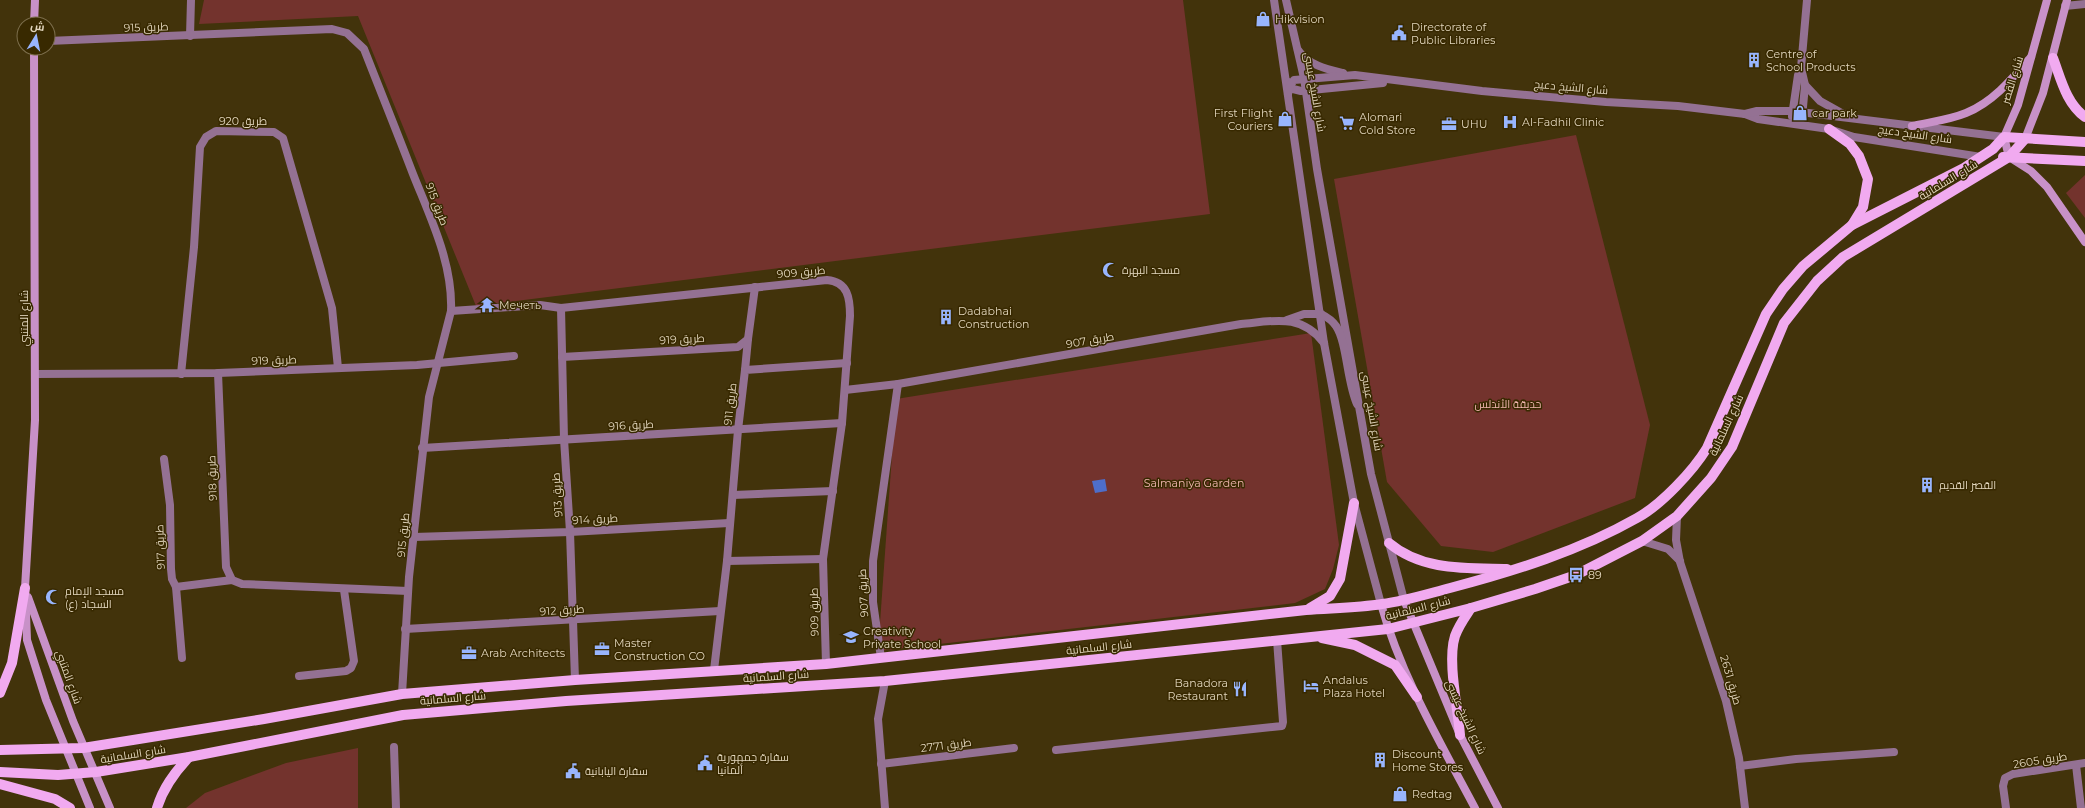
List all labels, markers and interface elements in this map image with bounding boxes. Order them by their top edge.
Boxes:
shop icon: Hikvision [1254,10,1272,28]
place label: Hikvision [1275,12,1325,26]
north arrow [16,16,56,56]
text: ش [30,18,46,34]
street label: طريق 915 [123,19,169,35]
place label: Directorate of Public Libraries [1411,20,1496,47]
public building icon: Directorate of Public Libraries [1390,24,1408,42]
place label: Centre of School Products [1766,47,1856,74]
street label: شارع الشيخ عيسى [1300,51,1329,133]
building icon: Centre of School Products [1745,51,1763,69]
street label: شارع القصر [1998,54,2027,107]
street label: شارع الشيخ دعيج [1533,77,1609,98]
shop icon: car park [1791,104,1809,122]
place label: First Flight Couriers [1214,106,1274,133]
place label: car park [1812,106,1857,120]
shop icon: First Flight Couriers [1276,110,1294,128]
place label: Alomari Cold Store [1359,110,1416,137]
hospital icon: Al-Fadhil Clinic [1501,113,1519,131]
street label: طريق 920 [219,114,267,128]
supermarket icon: Alomari Cold Store [1338,114,1356,132]
office icon: UHU [1440,115,1458,133]
place label: Al-Fadhil Clinic [1522,115,1604,129]
place label: UHU [1461,117,1487,131]
street label: شارع الشيخ دعيج [1877,122,1953,147]
street label: شارع السلمانية [1916,157,1981,204]
street label: طريق 915 [422,181,452,227]
mosque icon: مسجد البهرة [1101,261,1119,279]
street label: طريق 909 [776,263,826,281]
place label: مسجد البهرة [1122,263,1180,277]
street label: شارع المتنبي [17,290,33,346]
temple icon: Мечеть [478,296,496,314]
place label: Мечеть [499,298,541,312]
place label: Dadabhai Construction [958,304,1030,331]
building icon: Dadabhai Construction [937,308,955,326]
street label: طريق 907 [1065,329,1115,351]
street label: طريق 919 [659,331,705,347]
street label: طريق 919 [251,352,297,368]
street label: شارع الشيخ عيسى [1357,370,1386,452]
street label: طريق 911 [720,382,740,426]
street label: شارع السلمانية [1706,392,1747,458]
park label: حديقة الأندلس [1475,397,1541,411]
street label: طريق 916 [608,417,654,433]
street label: طريق 918 [204,455,220,501]
street label: طريق 913 [548,472,566,518]
park label: Salmaniya Garden [1144,476,1244,490]
building icon: القصر القديم [1918,476,1936,494]
place label: القصر القديم [1939,478,1996,493]
street label: طريق 914 [572,511,618,527]
street label: طريق 915 [394,512,412,558]
street label: طريق 917 [152,524,168,570]
bus stop icon: 89 [1567,566,1585,584]
street label: طريق 907 [855,568,871,618]
place label: 89 [1588,568,1602,582]
place label: مسجد الإمام السجاد (ع) [65,584,124,612]
mosque icon: مسجد الإمام السجاد (ع) [44,588,62,606]
street label: طريق 909 [807,588,821,636]
street label: شارع السلمانية [1384,593,1452,624]
street label: طريق 912 [539,601,585,619]
place label: Creativity Private School [863,624,941,651]
school or university icon: Creativity Private School [842,628,860,646]
place label: Master Construction CO [614,636,705,663]
street label: شارع السلمانية [1065,637,1133,658]
office icon: Master Construction CO [593,640,611,658]
office icon: Arab Architects [460,644,478,662]
place label: Arab Architects [481,646,566,660]
street label: شارع المتنبي [51,648,85,707]
street label: طريق 2631 [1717,653,1745,707]
street label: شارع السلمانية [742,667,810,686]
place label: Andalus Plaza Hotel [1323,673,1385,700]
place label: Banadora Restaurant [1168,676,1229,703]
hotel icon: Andalus Plaza Hotel [1302,677,1320,695]
street label: شارع الشيخ عيسى [1442,678,1489,757]
restaurant icon: Banadora Restaurant [1231,680,1249,698]
street label: شارع السلمانية [419,688,487,709]
street label: طريق 2771 [920,735,972,755]
street label: شارع السلمانية [99,742,167,767]
place label: Discount Home Stores [1392,747,1464,774]
street label: طريق 2605 [2012,749,2068,771]
place label: سفارة جمهورية ألمانيا [717,750,789,777]
building icon: Discount Home Stores [1371,751,1389,769]
public building icon: سفارة جمهورية ألمانيا [696,754,714,772]
public building icon: سفارة اليابانية [564,762,582,780]
place label: سفارة اليابانية [585,764,648,778]
shop icon: Redtag [1391,785,1409,803]
place label: Redtag [1412,787,1452,801]

